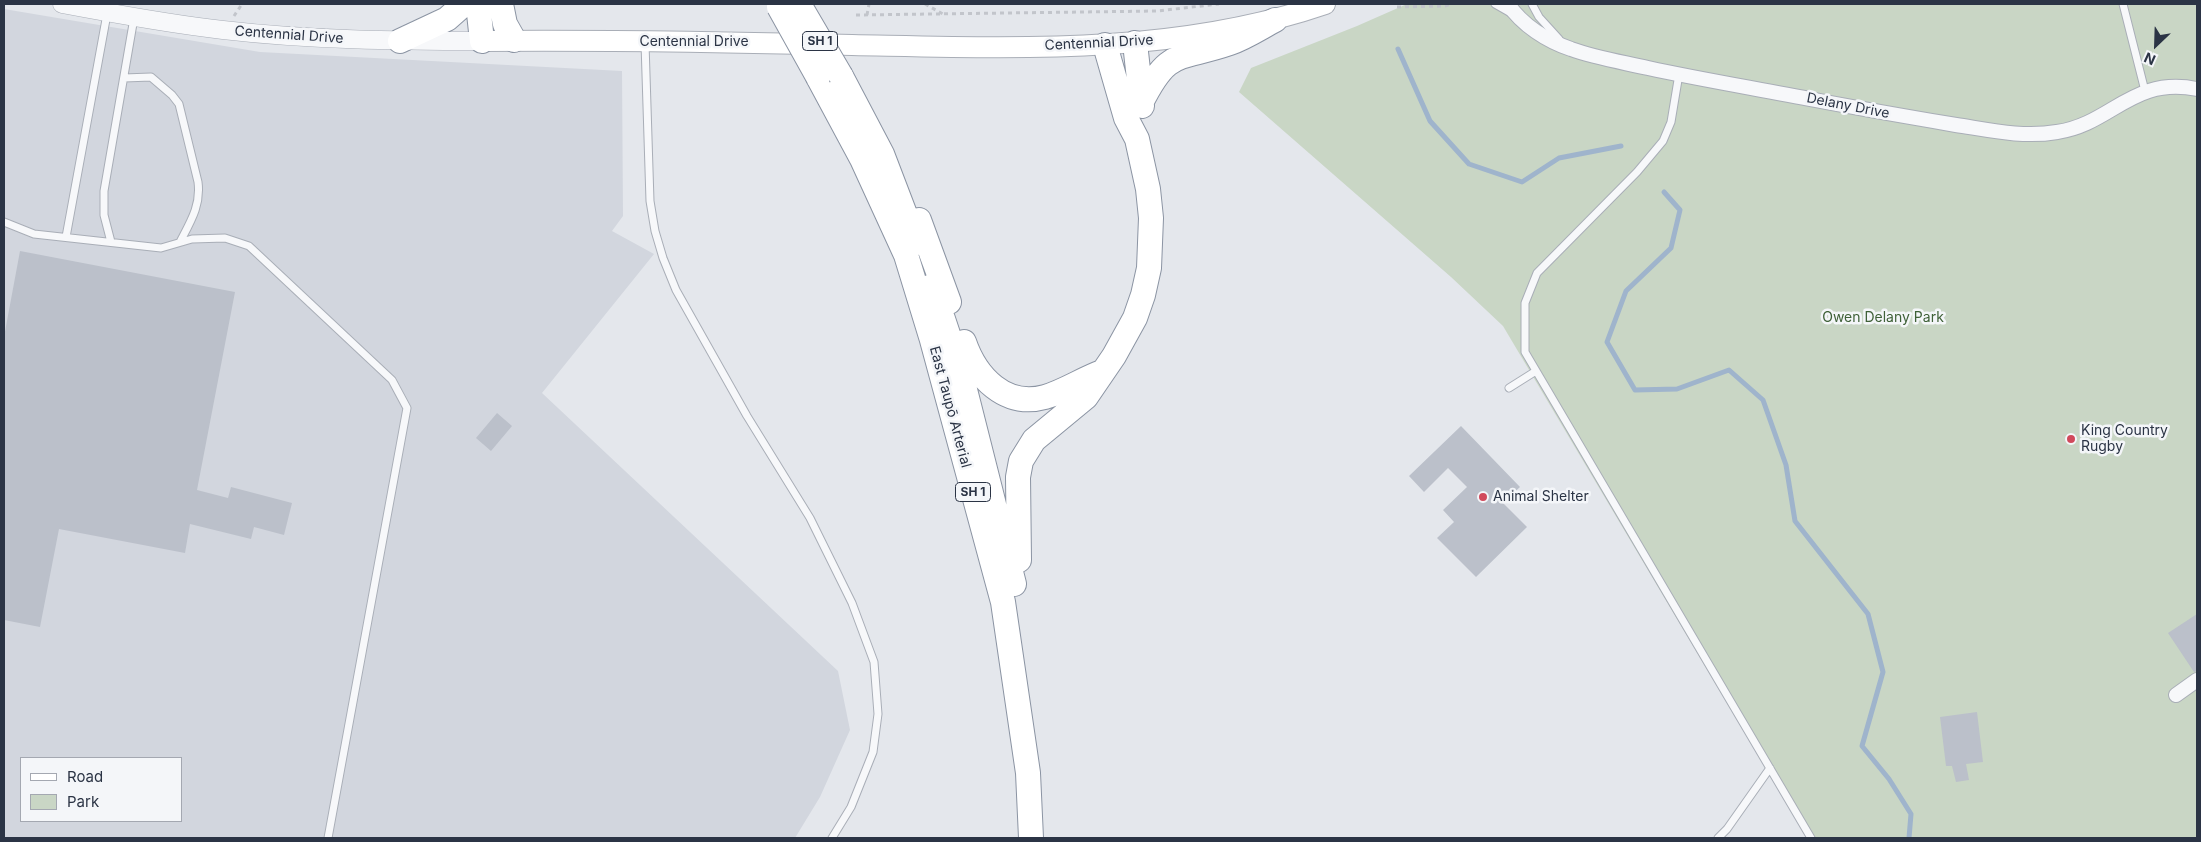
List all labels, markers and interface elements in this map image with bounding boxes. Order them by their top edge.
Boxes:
north arrow [2131,20,2181,70]
street label: Centennial Drive [234,23,344,47]
road number: SH 1 [802,31,838,50]
street label: Centennial Drive [1044,32,1154,54]
street label: Centennial Drive [639,34,749,50]
text: N [2141,49,2158,69]
street label: Delany Drive [1805,90,1891,122]
park label: Owen Delany Park [1822,310,1944,326]
street label: East Taupō Arterial [926,344,974,470]
place label: King Country Rugby [2081,423,2168,456]
marker: King Country Rugby [2065,433,2077,445]
road number: SH 1 [956,482,990,502]
place label: Animal Shelter [1493,489,1589,505]
marker: Animal Shelter [1477,491,1489,503]
legend [20,757,182,822]
text: Road [67,767,103,786]
text: Park [67,792,99,811]

